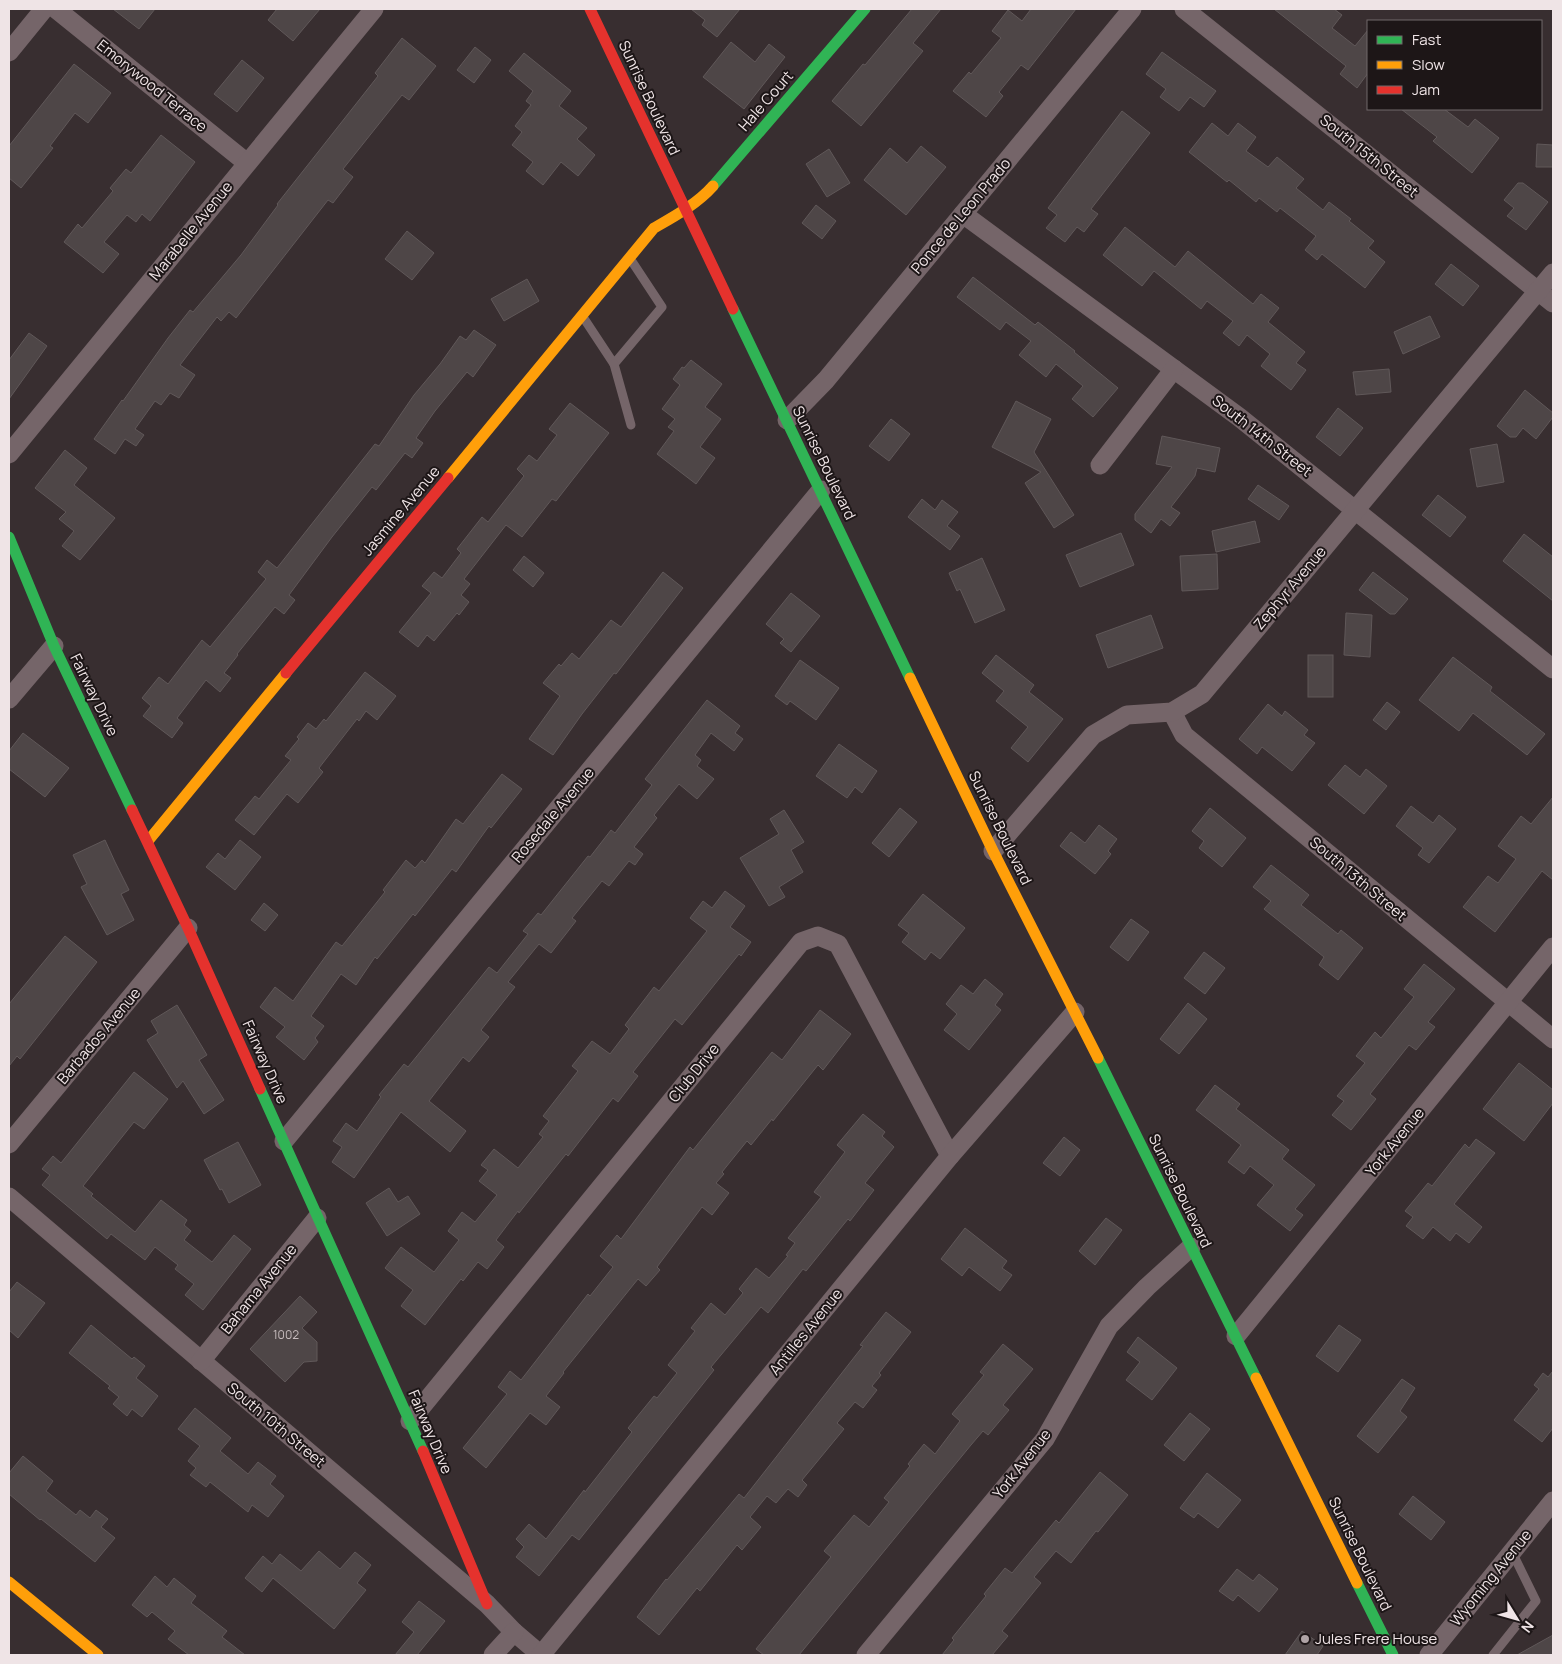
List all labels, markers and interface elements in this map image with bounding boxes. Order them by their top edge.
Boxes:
legend [1367,20,1542,110]
text: Fast [1412,29,1441,50]
street label: Emorywood Terrace [93,35,212,137]
street label: Sunrise Boulevard [614,37,685,159]
text: Slow [1412,54,1445,75]
street label: Hale Court [733,66,798,135]
text: Jam [1412,79,1440,100]
street label: South 15th Street [1316,109,1423,202]
street label: Ponce de Leon Prado [906,153,1015,278]
street label: Marabelle Avenue [144,176,237,285]
street label: South 14th Street [1208,390,1317,481]
street label: Sunrise Boulevard [788,402,861,523]
street label: Jasmine Avenue [357,461,445,560]
street label: Zephyr Avenue [1248,541,1331,634]
street label: Fairway Drive [65,650,124,740]
street label: Rosedale Avenue [506,762,599,867]
street label: Sunrise Boulevard [964,767,1037,888]
street label: South 13th Street [1305,832,1411,926]
street label: Barbados Avenue [52,983,145,1088]
street label: Fairway Drive [238,1017,293,1107]
street label: Club Drive [663,1039,724,1107]
street label: York Avenue [1360,1103,1429,1181]
street label: Sunrise Boulevard [1144,1130,1217,1251]
street label: Bahama Avenue [216,1239,302,1338]
street label: Antilles Avenue [764,1284,847,1379]
house number: 1002 [273,1326,299,1343]
street label: South 10th Street [223,1377,330,1472]
street label: Fairway Drive [403,1387,458,1477]
street label: York Avenue [988,1424,1056,1503]
street label: Sunrise Boulevard [1324,1493,1397,1614]
street label: Wyoming Avenue [1445,1525,1536,1630]
north arrow [1492,1594,1542,1644]
text: N [1517,1617,1538,1637]
place label: Jules Frere House [1315,1628,1438,1649]
marker: Jules Frere House [1299,1633,1311,1645]

